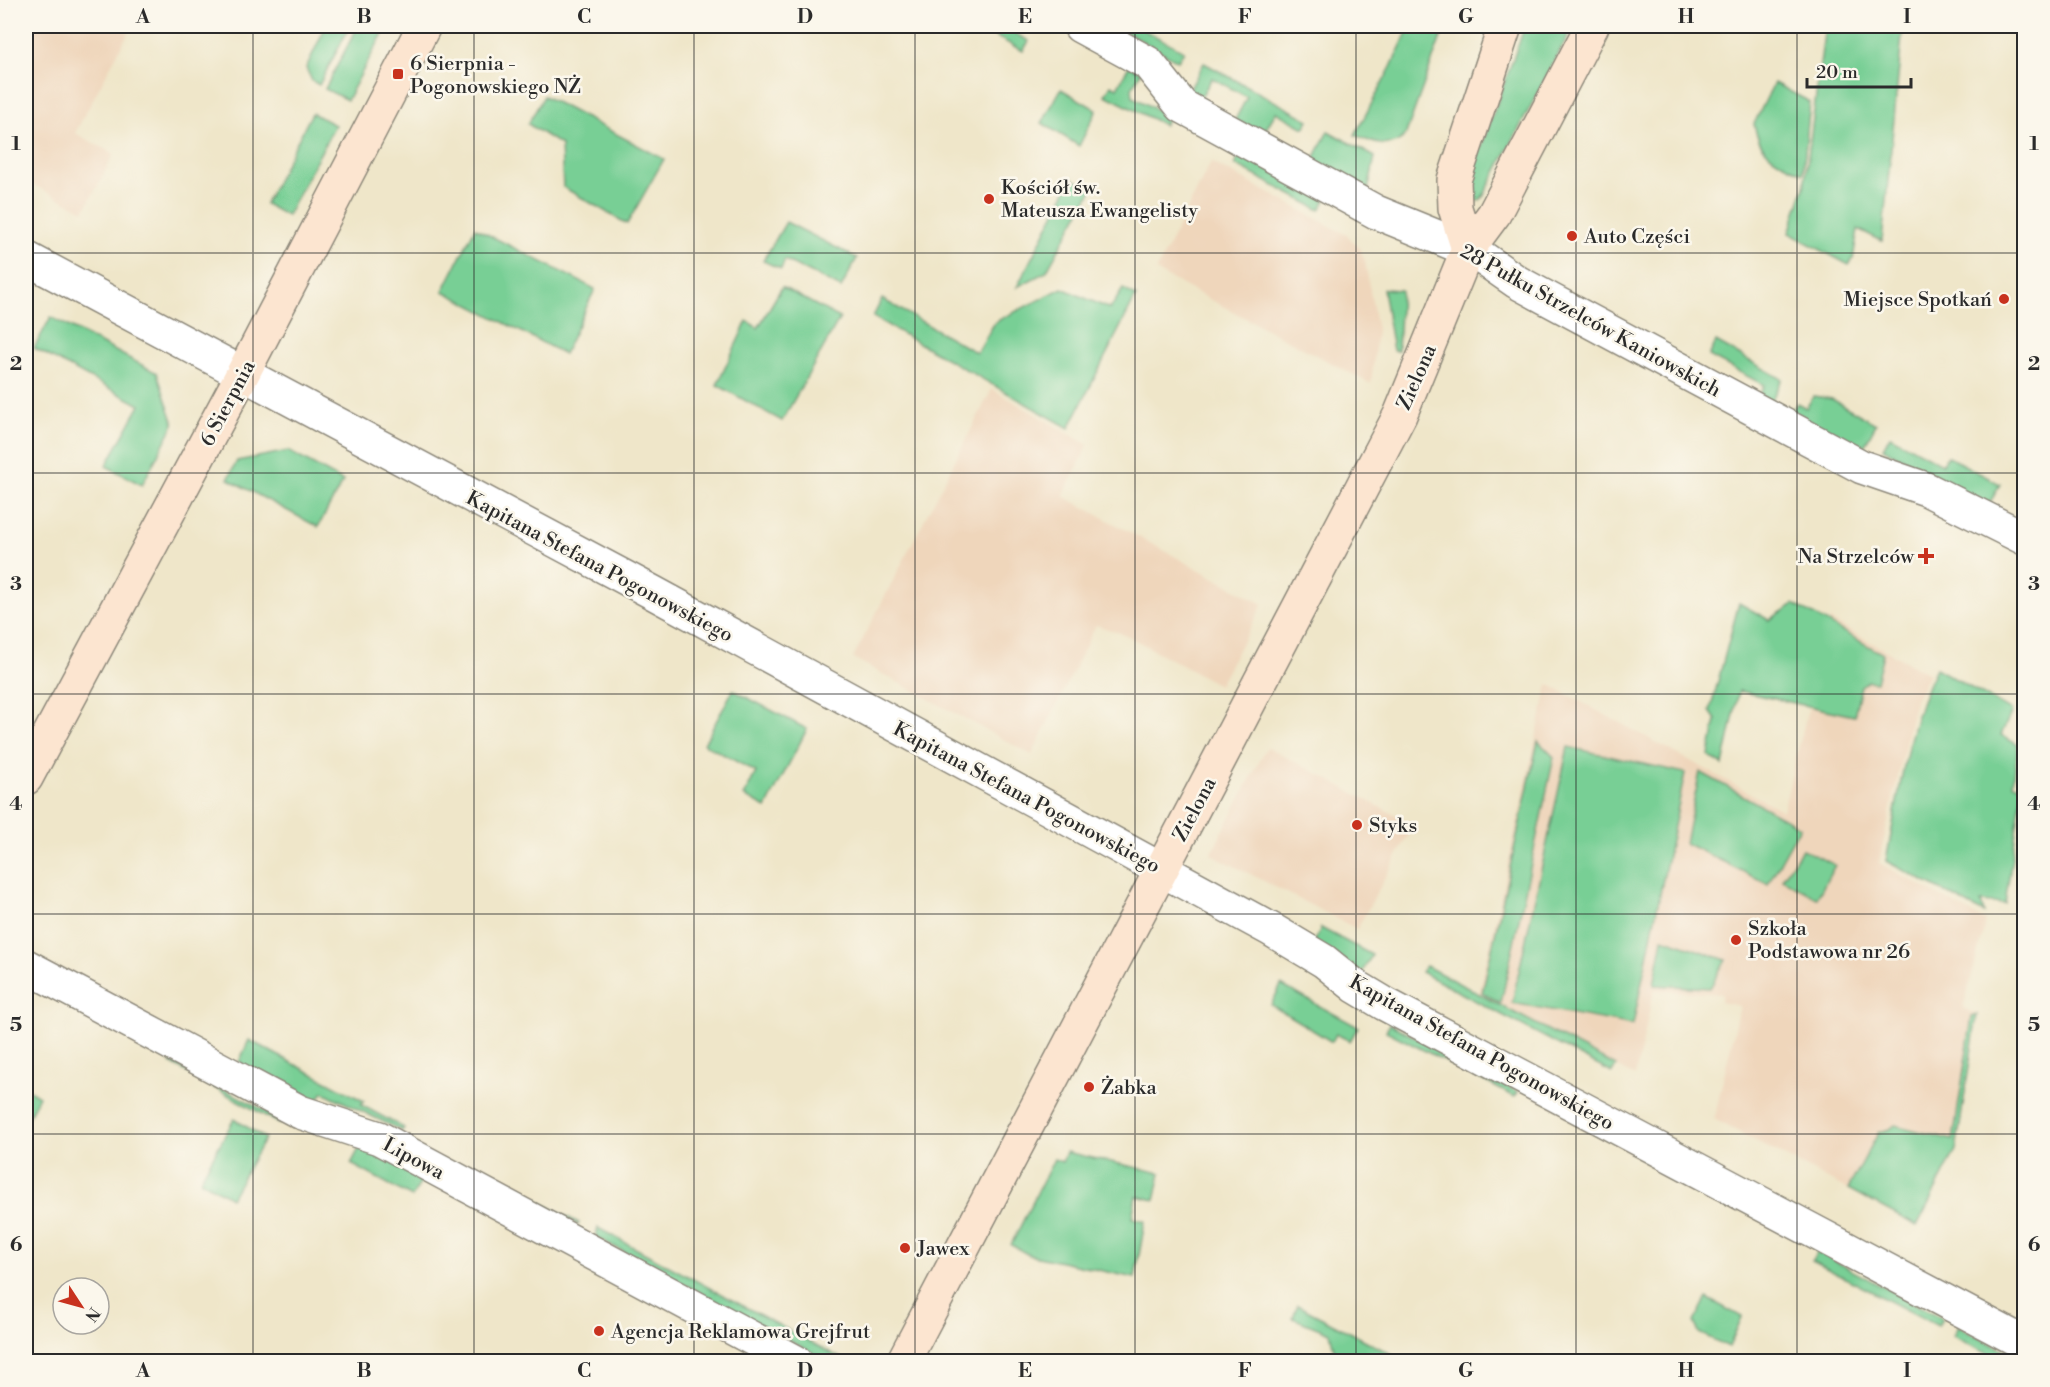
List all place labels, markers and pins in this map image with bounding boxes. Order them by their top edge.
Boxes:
place label: 6 Sierpnia - Pogonowskiego NŻ [410,52,581,100]
marker: 6 Sierpnia - Pogonowskiego NŻ [391,67,405,81]
place label: Kościół św. Mateusza Ewangelisty [1001,176,1198,224]
marker: Kościół św. Mateusza Ewangelisty [982,192,996,206]
place label: Auto Części [1583,225,1690,250]
marker: Auto Części [1565,229,1579,243]
place label: Miejsce Spotkań [1844,288,1992,313]
marker: Miejsce Spotkań [1997,292,2011,306]
place label: Na Strzelców [1798,545,1915,570]
marker: Na Strzelców [1919,549,1933,563]
place label: Styks [1369,814,1417,839]
marker: Styks [1350,818,1364,832]
place label: Szkoła Podstawowa nr 26 [1748,917,1910,965]
marker: Szkoła Podstawowa nr 26 [1729,933,1743,947]
place label: Żabka [1101,1075,1158,1101]
marker: Żabka [1082,1080,1096,1094]
place label: Jawex [916,1237,970,1262]
marker: Jawex [898,1241,912,1255]
place label: Agencja Reklamowa Grejfrut [610,1320,870,1345]
marker: Agencja Reklamowa Grejfrut [592,1324,606,1338]

